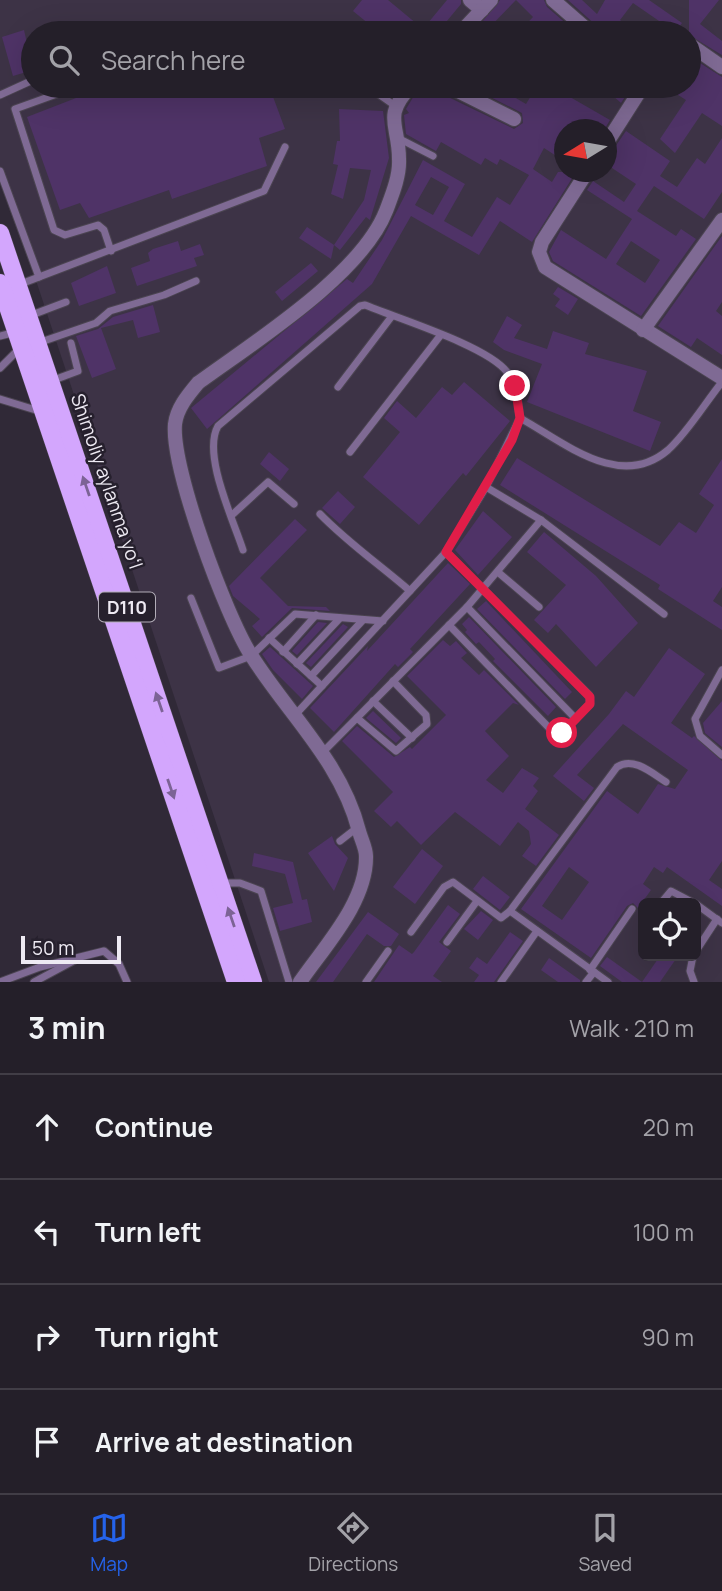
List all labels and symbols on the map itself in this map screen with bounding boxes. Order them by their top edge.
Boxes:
north arrow [554,119,617,182]
route end [499,370,530,401]
street label: Shimoliy aylanma yoʻl [65,390,149,572]
one-way arrow [81,475,91,496]
road number: D110 [99,592,155,622]
one-way arrow [153,691,164,712]
route start [546,717,577,748]
one-way arrow [166,778,177,799]
one-way arrow [225,907,236,928]
scale bar [21,933,121,965]

